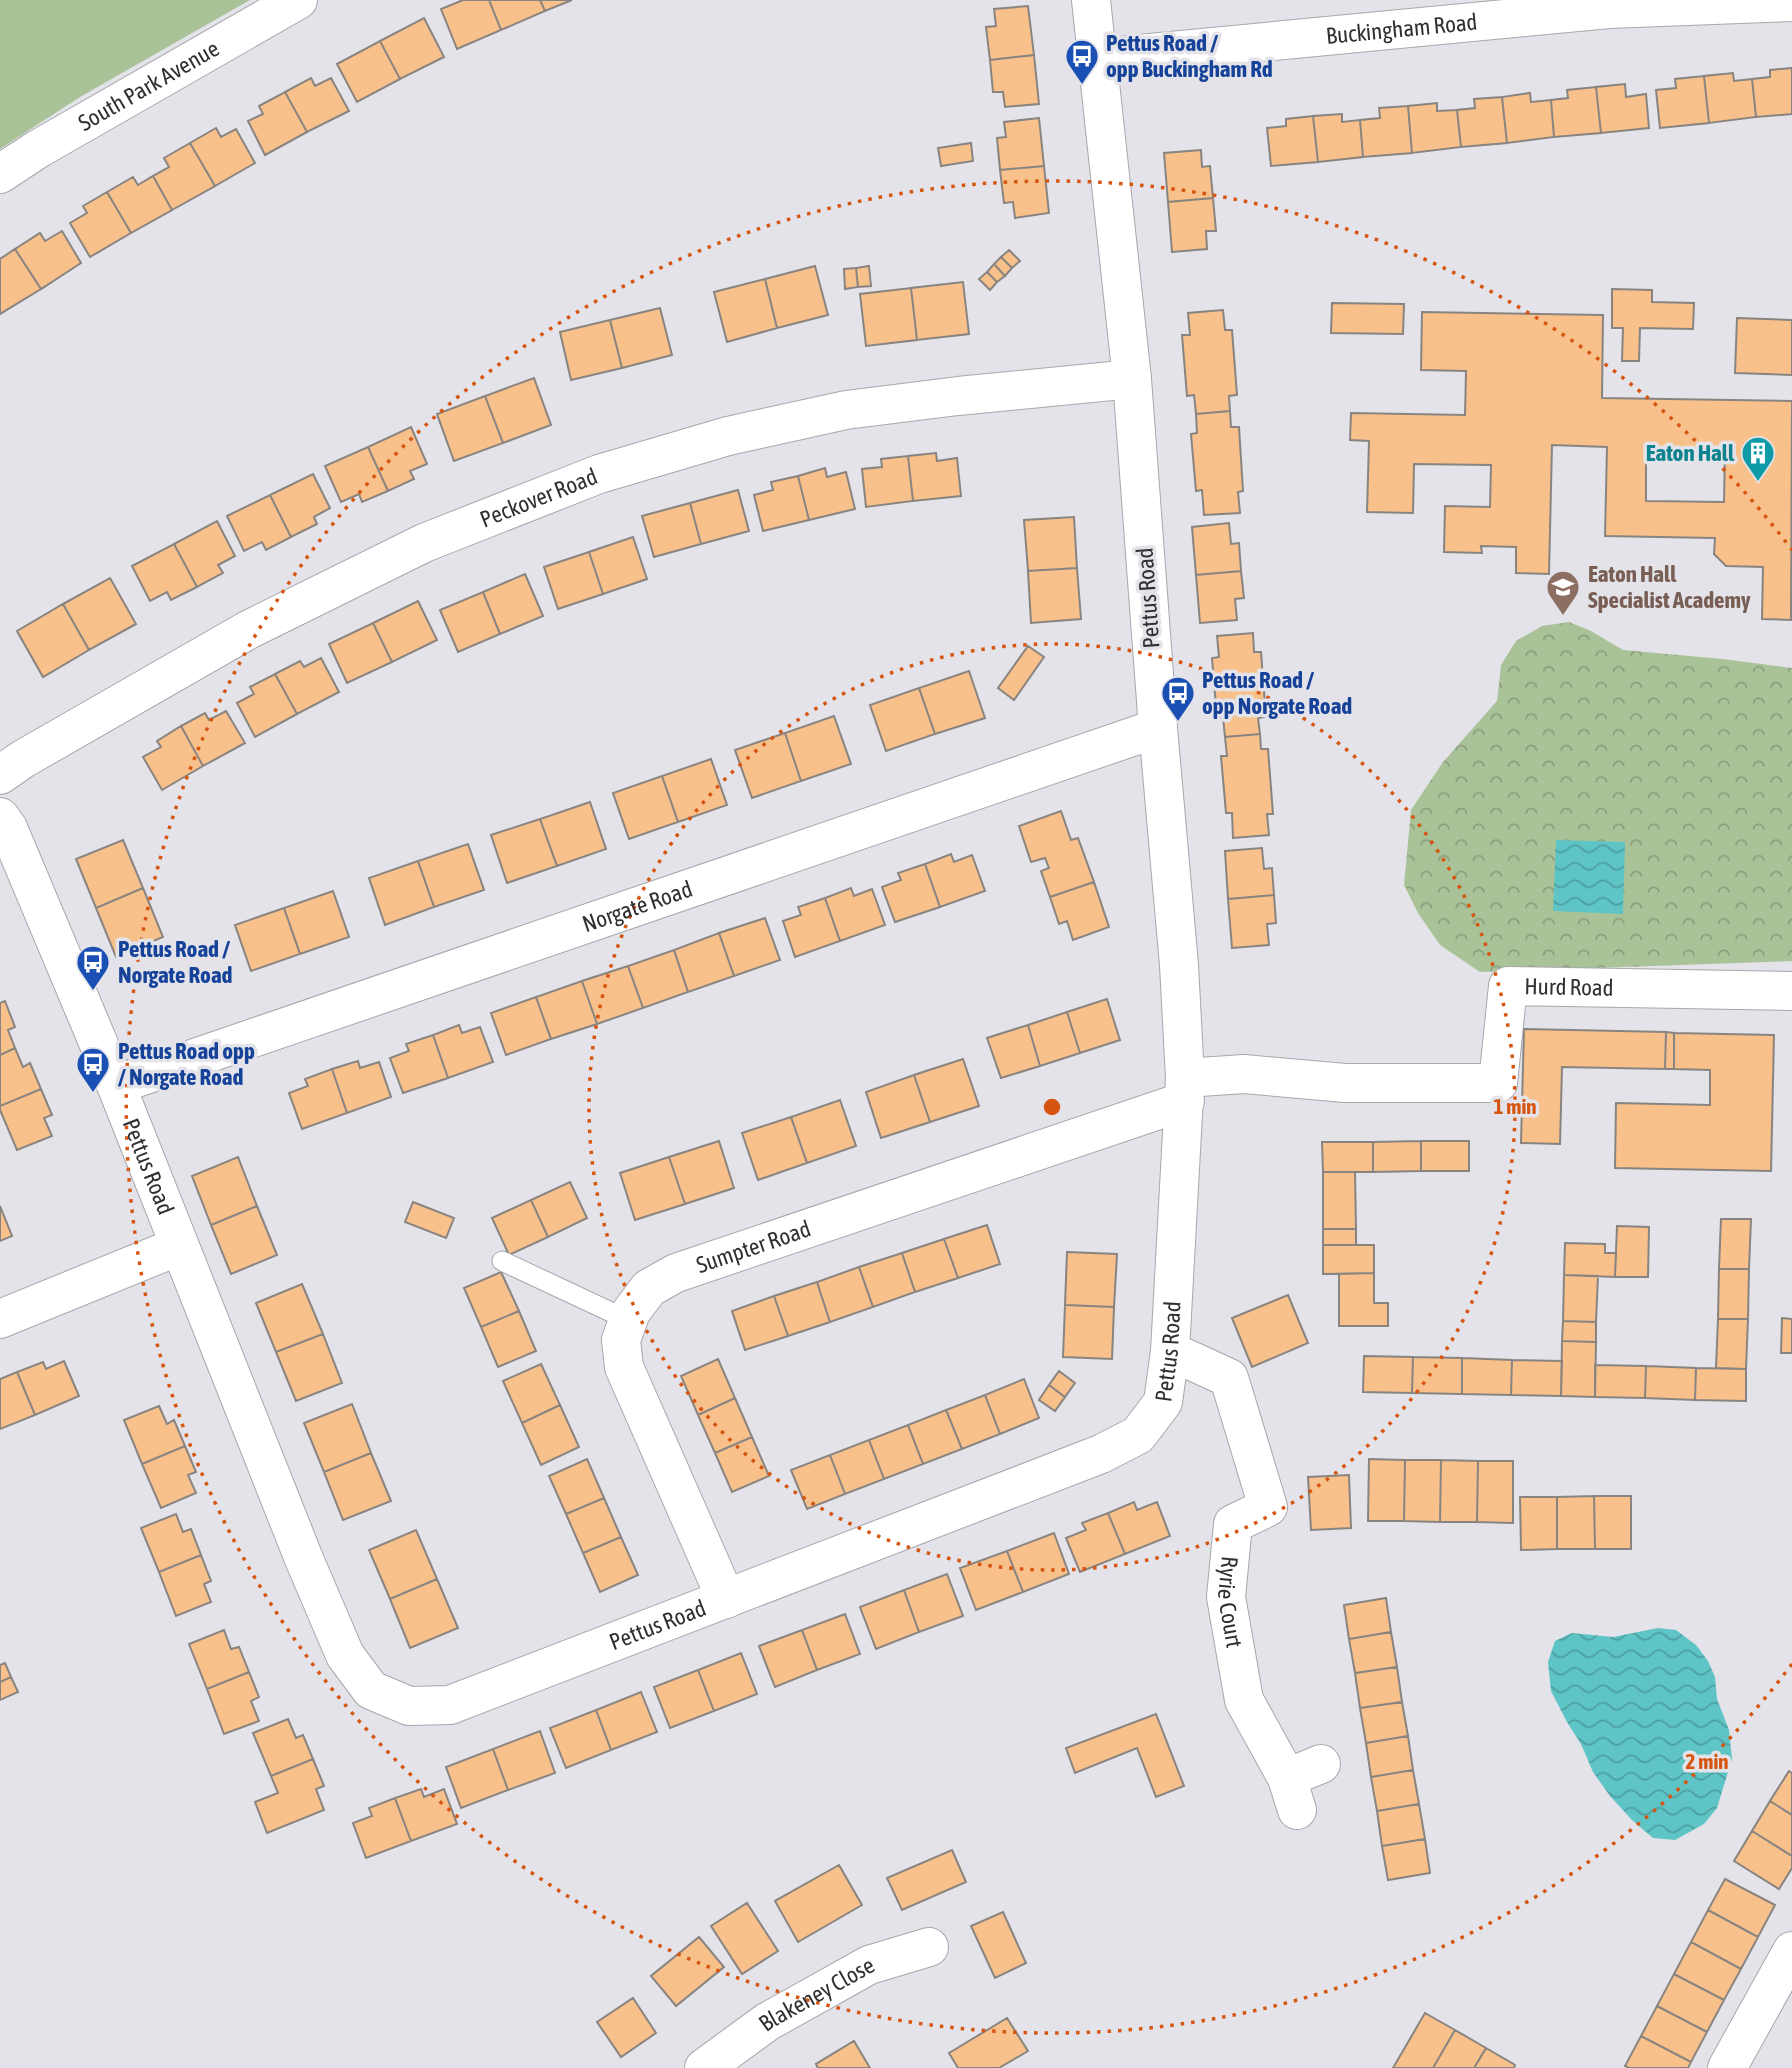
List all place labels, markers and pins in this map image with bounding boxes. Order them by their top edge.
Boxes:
place label: Pettus Road / opp Buckingham Rd [1106,30,1273,82]
bus stop icon: Pettus Road / opp Buckingham Rd [1063,37,1101,86]
building icon: Eaton Hall [1739,434,1777,483]
place label: Eaton Hall [1646,440,1735,466]
place label: Eaton Hall Specialist Academy [1588,561,1751,613]
school or university icon: Eaton Hall Specialist Academy [1544,568,1582,617]
place label: Pettus Road / opp Norgate Road [1202,667,1352,719]
bus stop icon: Pettus Road / opp Norgate Road [1159,674,1197,723]
place label: Pettus Road / Norgate Road [118,936,233,988]
bus stop icon: Pettus Road / Norgate Road [74,943,112,992]
place label: Pettus Road opp / Norgate Road [118,1038,255,1090]
bus stop icon: Pettus Road opp / Norgate Road [74,1045,112,1094]
centre of rings [1040,1095,1064,1119]

